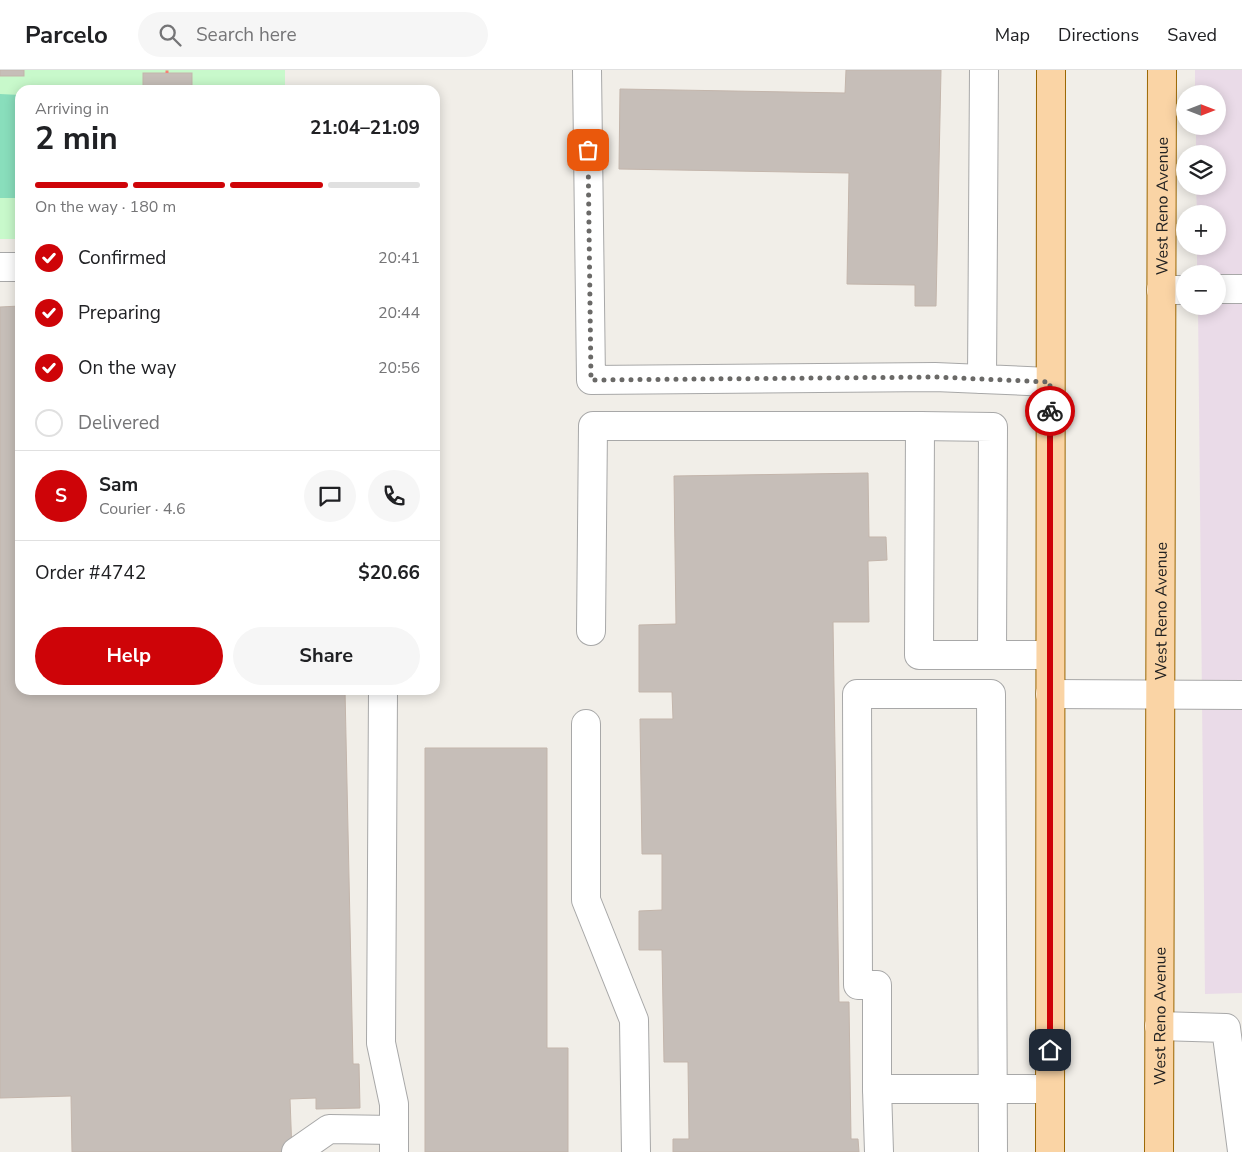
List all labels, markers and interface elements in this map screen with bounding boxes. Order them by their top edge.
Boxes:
search box [138,12,488,57]
text: Parcelo [25,19,108,51]
icon: search [156,21,184,49]
text: Search here [196,22,297,48]
text: Map [995,23,1030,47]
text: Directions [1058,23,1139,47]
text: Saved [1167,23,1217,47]
north arrow [1176,85,1226,135]
map controls [1176,85,1226,315]
text: Arriving in [35,98,109,120]
text: 21:04–21:09 [310,115,420,141]
text: 2 min [35,117,118,160]
pin [567,129,609,171]
icon: bag [574,136,602,164]
street label: West Reno Avenue [1151,137,1174,275]
button: layers [1176,145,1226,195]
text: On the way · 180 m [35,196,176,218]
button: + [1176,205,1226,255]
icon: check [35,244,63,272]
text: Confirmed [78,245,166,271]
text: 20:41 [378,247,420,269]
button: − [1176,265,1226,315]
icon: check [35,299,63,327]
text: Preparing [78,300,161,326]
text: 20:44 [378,302,420,324]
icon: check [35,354,63,382]
text: On the way [78,355,176,381]
text: 20:56 [378,357,420,379]
courier [1025,386,1075,436]
icon: bike [1036,397,1064,425]
text: Delivered [78,410,160,436]
button: chat [304,470,356,522]
button: phone [368,470,420,522]
text: Sam [99,472,138,498]
text: S [55,483,67,509]
text: Courier · 4.6 [99,498,185,520]
street label: West Reno Avenue [1150,542,1173,680]
text: Order #4742 [35,560,146,586]
text: $20.66 [358,560,420,586]
button: Help [35,627,223,685]
button: Share [233,627,420,685]
street label: West Reno Avenue [1149,947,1172,1085]
pin [1029,1029,1071,1071]
icon: home [1036,1036,1064,1064]

